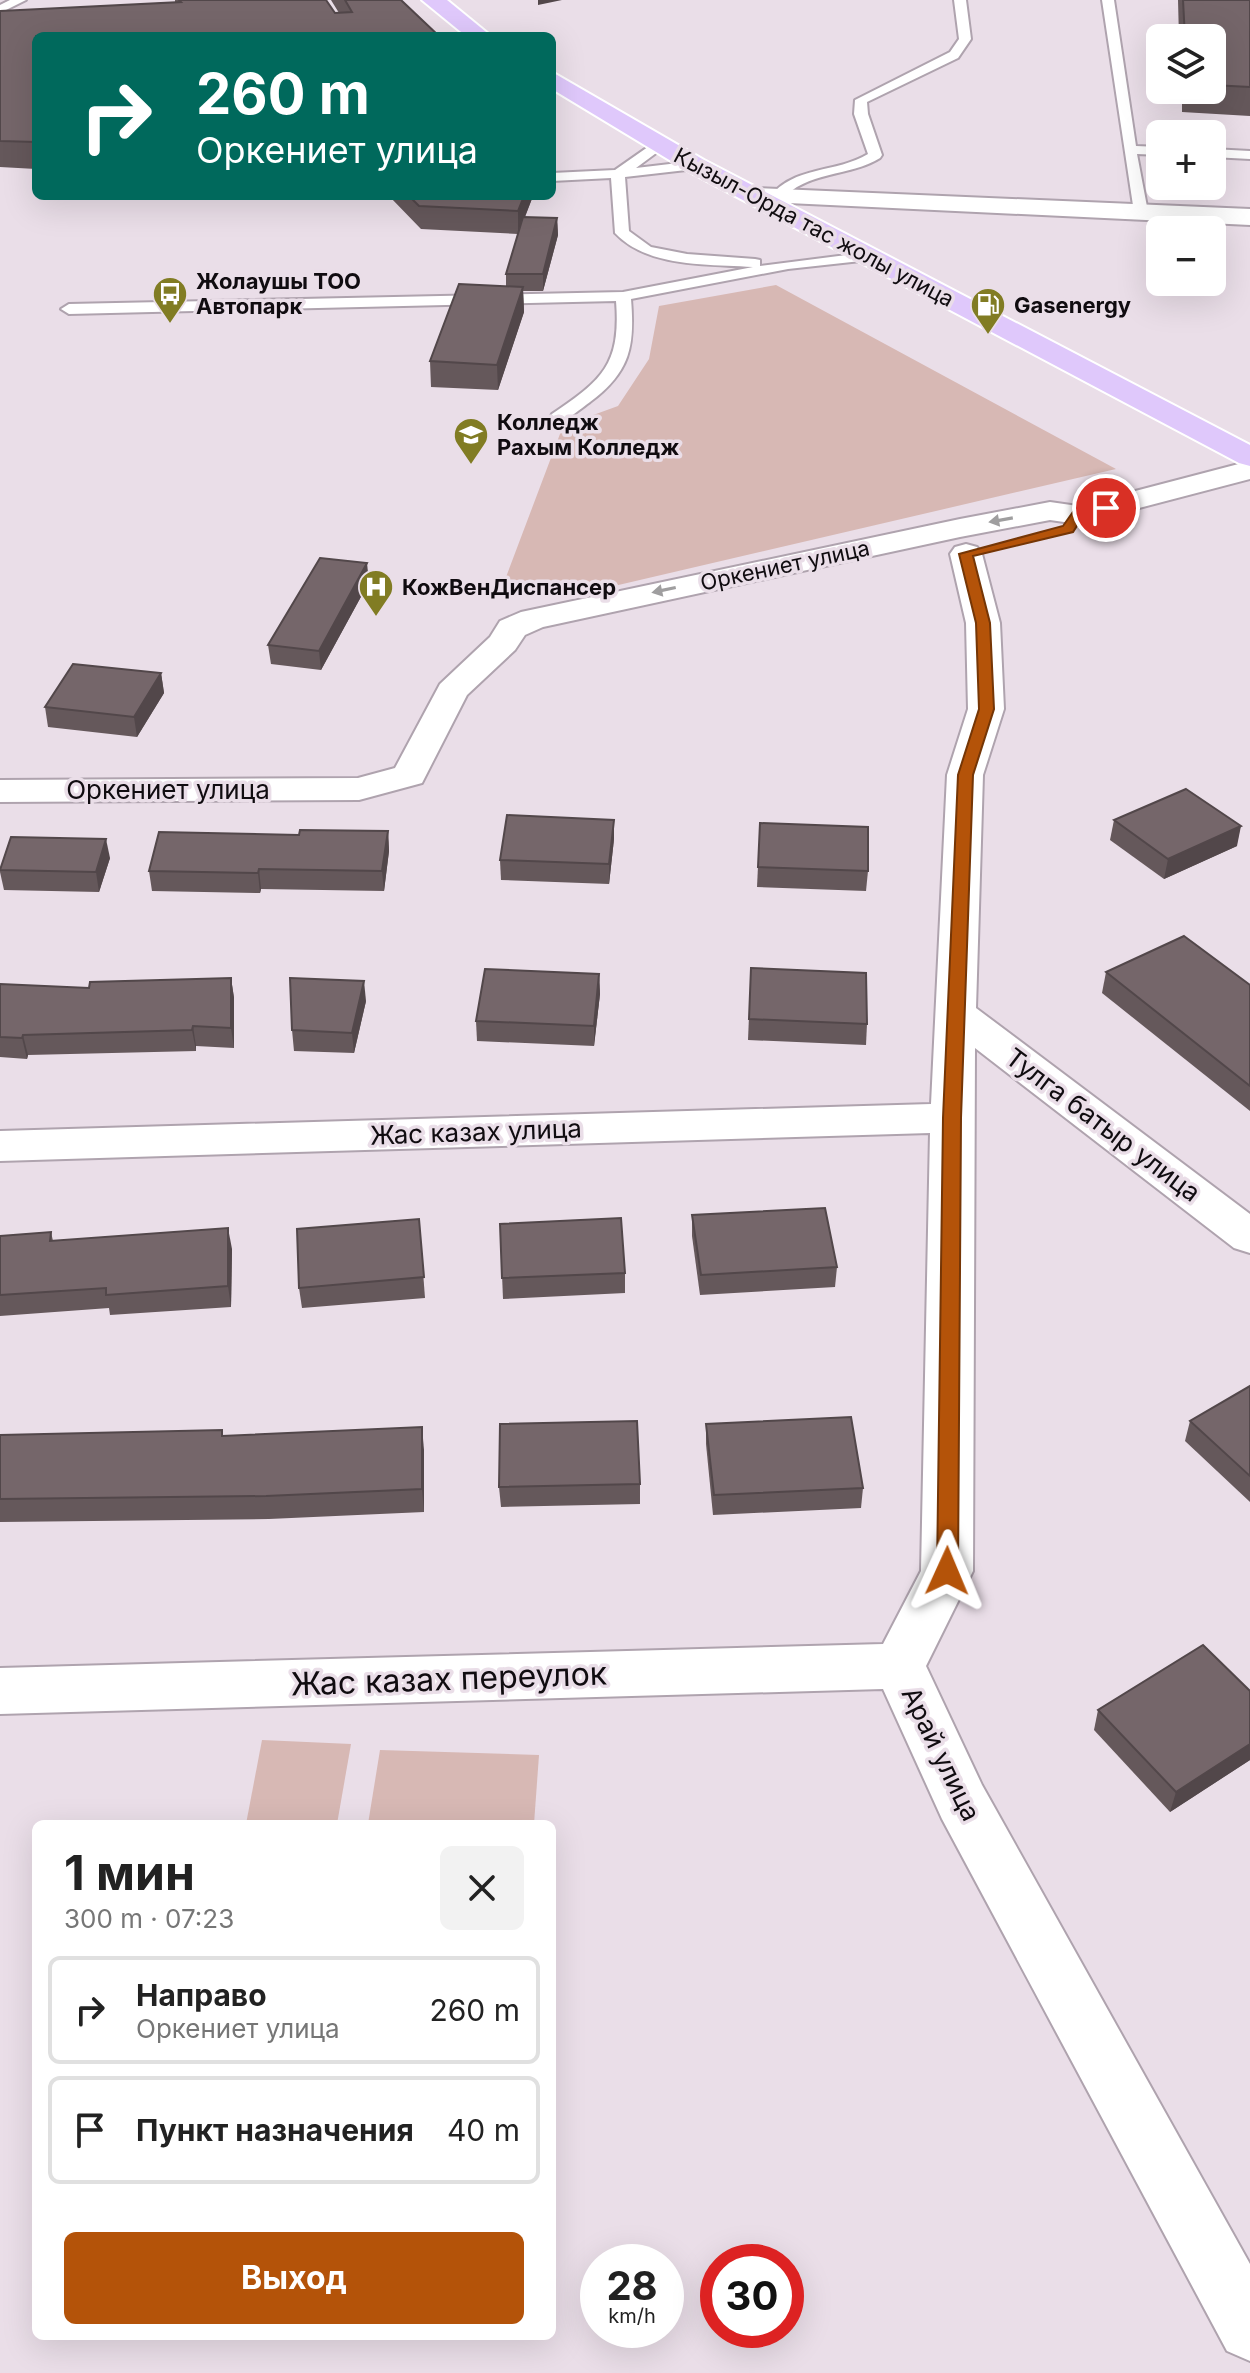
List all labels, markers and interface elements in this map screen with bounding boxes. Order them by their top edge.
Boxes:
map controls [1146,24,1226,296]
button: layers [1146,24,1226,104]
text: 260 m [196,60,370,128]
icon: right [64,64,168,168]
button: + [1146,120,1226,200]
text: Оркениет улица [196,128,478,172]
street label: Кызыл-Орда тас жолы улица [670,142,958,312]
button: − [1146,216,1226,296]
place label: Жолаушы ТОО Автопарк [196,268,361,319]
bus stop icon: Жолаушы ТОО Автопарк [151,275,189,325]
fuel station icon: Gasenergy [969,286,1007,336]
place label: Gasenergy [1014,292,1131,318]
place label: Колледж Рахым Колледж [497,409,679,460]
school or university icon: Колледж Рахым Колледж [452,416,490,466]
pin [1072,474,1140,542]
icon: arrive [1084,486,1128,530]
one-way arrow [988,515,1013,527]
street label: Оркениет улица [698,534,872,596]
hospital icon: КожВенДиспансер [357,568,395,618]
place label: КожВенДиспансер [402,574,616,600]
one-way arrow [651,584,676,597]
street label: Оркениет улица [66,774,270,805]
street label: Тулга батыр улица [1000,1041,1207,1208]
street label: Жас казах улица [370,1112,582,1151]
position arrow [905,1529,989,1613]
street label: Жас казах переулок [290,1653,608,1704]
street label: Арай улица [896,1682,987,1826]
text: 1 мин [64,1843,195,1902]
button: close [440,1846,524,1930]
text: 300 m · 07:23 [64,1903,234,1934]
text: Направо [136,1977,267,2013]
icon: right [68,1988,112,2032]
text: 260 m [429,1992,520,2028]
text: Оркениет улица [136,2013,340,2044]
icon: arrive [68,2108,112,2152]
text: Пункт назначения [136,2112,414,2148]
text: 40 m [447,2112,520,2148]
button: Выход [64,2232,524,2324]
speed limit sign: 30 [700,2244,804,2348]
text: 28 [606,2261,658,2310]
text: km/h [608,2304,656,2328]

